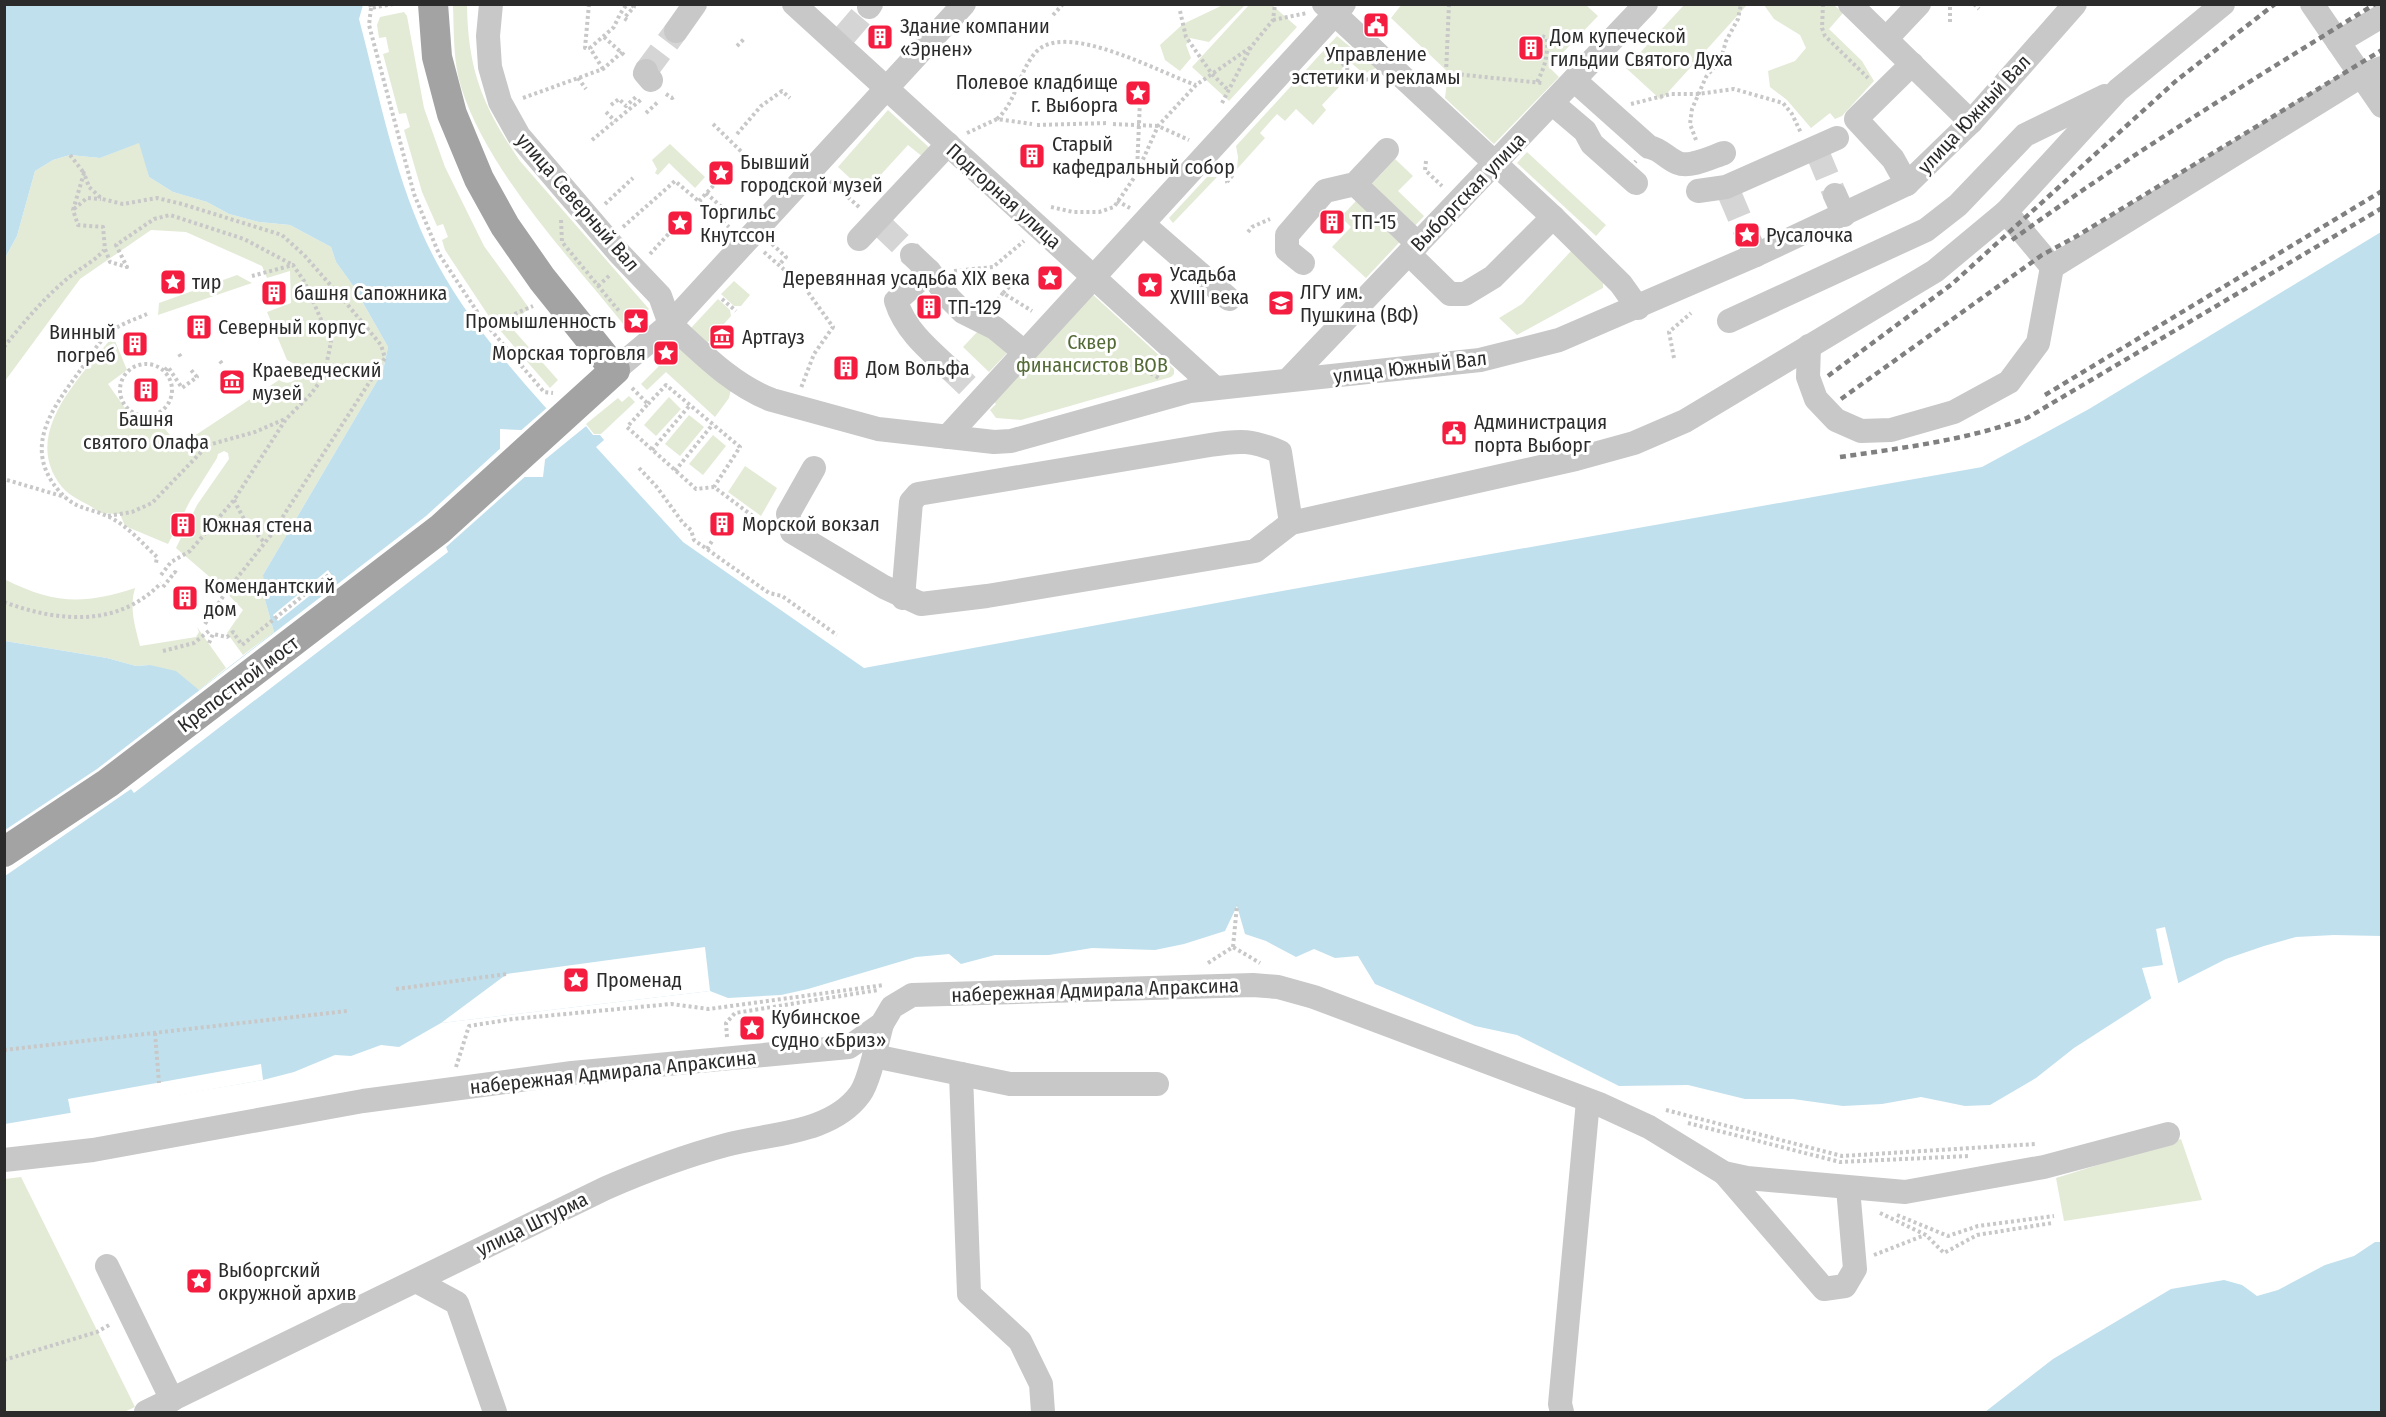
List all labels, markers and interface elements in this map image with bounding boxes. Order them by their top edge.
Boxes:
public building icon: Управление эстетики и рекламы [1361,10,1391,40]
place label: Здание компании «Эрнен» [900,14,1050,61]
building icon: Здание компании «Эрнен» [865,22,895,52]
place label: Дом купеческой гильдии Святого Духа [1549,24,1733,71]
building icon: Дом купеческой гильдии Святого Духа [1516,33,1546,63]
place label: Управление эстетики и рекламы [1292,42,1460,89]
street label: улица Южный Вал [1913,49,2035,179]
place label: Полевое кладбище г. Выборга [956,70,1118,117]
place icon: Полевое кладбище г. Выборга [1123,78,1153,108]
street label: улица Северный Вал [511,128,645,276]
street label: Выборгская улица [1405,128,1531,256]
place label: Старый кафедральный собор [1052,132,1235,179]
street label: Подгорная улица [942,138,1066,254]
building icon: Старый кафедральный собор [1017,141,1047,171]
place label: Бывший городской музей [740,150,883,197]
place icon: Бывший городской музей [706,158,736,188]
place label: Торгильс Кнутссон [700,200,776,247]
building icon: ТП-15 [1317,207,1347,237]
place icon: Торгильс Кнутссон [665,208,695,238]
place label: ТП-15 [1352,210,1396,234]
place icon: Русалочка [1732,220,1762,250]
place label: Русалочка [1766,223,1853,247]
place label: Усадьба XVIII века [1169,262,1249,309]
place icon: Деревянная усадьба XIX века [1035,263,1065,293]
place label: Деревянная усадьба XIX века [783,266,1030,290]
place icon: тир [158,267,188,297]
place label: тир [192,270,222,294]
place icon: Усадьба XVIII века [1135,270,1165,300]
building icon: башня Сапожника [259,278,289,308]
place label: ЛГУ им. Пушкина (ВФ) [1300,280,1418,327]
place label: башня Сапожника [294,281,447,305]
school or university icon: ЛГУ им. Пушкина (ВФ) [1266,288,1296,318]
building icon: ТП-129 [914,292,944,322]
place label: ТП-129 [948,295,1002,319]
place icon: Промышленность [621,306,651,336]
place label: Промышленность [465,309,616,333]
building icon: Северный корпус [184,312,214,342]
place label: Северный корпус [218,315,366,339]
place label: Винный погреб [49,320,116,367]
museum icon: Артгауз [707,322,737,352]
place label: Артгауз [742,325,805,349]
building icon: Винный погреб [120,329,150,359]
park label: Сквер финансистов ВОВ [1016,330,1168,377]
place icon: Морская торговля [651,338,681,368]
place label: Морская торговля [492,341,646,365]
street label: улица Южный Вал [1332,346,1488,388]
building icon: Дом Вольфа [831,353,861,383]
place label: Дом Вольфа [865,356,970,380]
place label: Краеведческий музей [252,358,382,405]
museum icon: Краеведческий музей [217,367,247,397]
building icon: Башня святого Олафа [131,375,161,405]
place label: Башня святого Олафа [83,407,209,454]
place label: Администрация порта Выборг [1474,410,1607,457]
public building icon: Администрация порта Выборг [1439,418,1469,448]
building icon: Морской вокзал [707,509,737,539]
building icon: Южная стена [168,510,198,540]
place label: Морской вокзал [742,512,880,536]
place label: Южная стена [202,513,313,537]
place label: Комендантский дом [204,574,335,621]
building icon: Комендантский дом [170,583,200,613]
street label: Крепостной мост [173,630,304,737]
place icon: Променад [561,965,591,995]
place label: Променад [596,968,682,992]
street label: набережная Адмирала Апраксина [951,973,1239,1007]
place label: Кубинское судно «Бриз» [771,1005,886,1052]
place icon: Кубинское судно «Бриз» [737,1013,767,1043]
street label: набережная Адмирала Апраксина [469,1045,757,1099]
street label: улица Штурма [472,1187,592,1261]
place label: Выборгский окружной архив [218,1258,357,1305]
place icon: Выборгский окружной архив [184,1266,214,1296]

